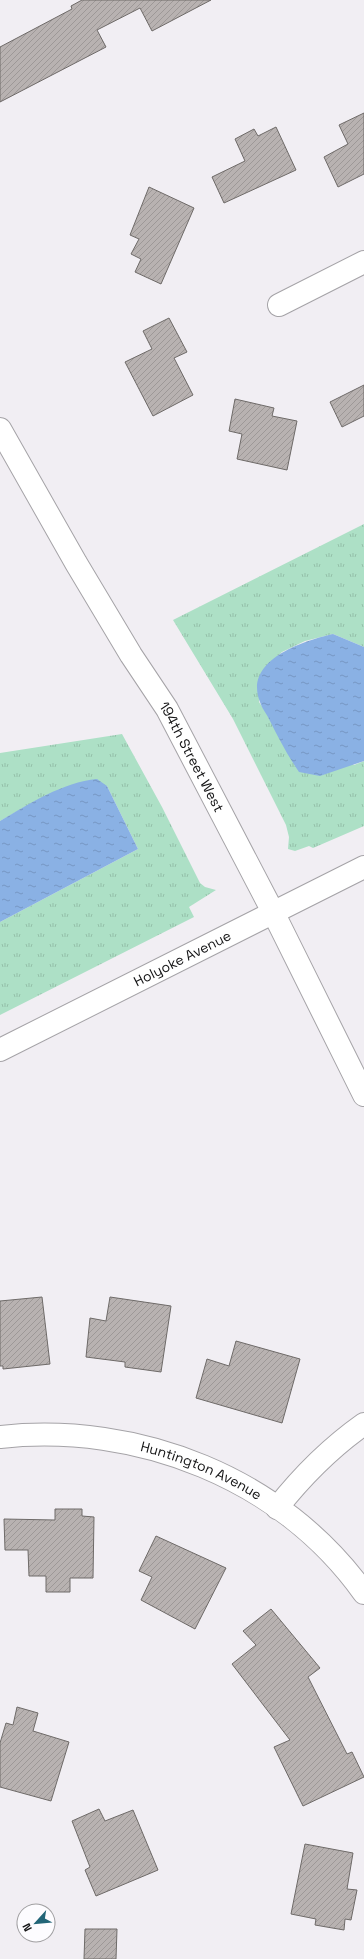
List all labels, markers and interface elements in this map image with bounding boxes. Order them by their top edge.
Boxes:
street label: 194th Street West [155,698,228,815]
street label: Holyoke Avenue [130,926,234,990]
street label: Huntington Avenue [139,1437,265,1504]
north arrow [16,1903,56,1943]
text: N [19,1921,35,1934]

